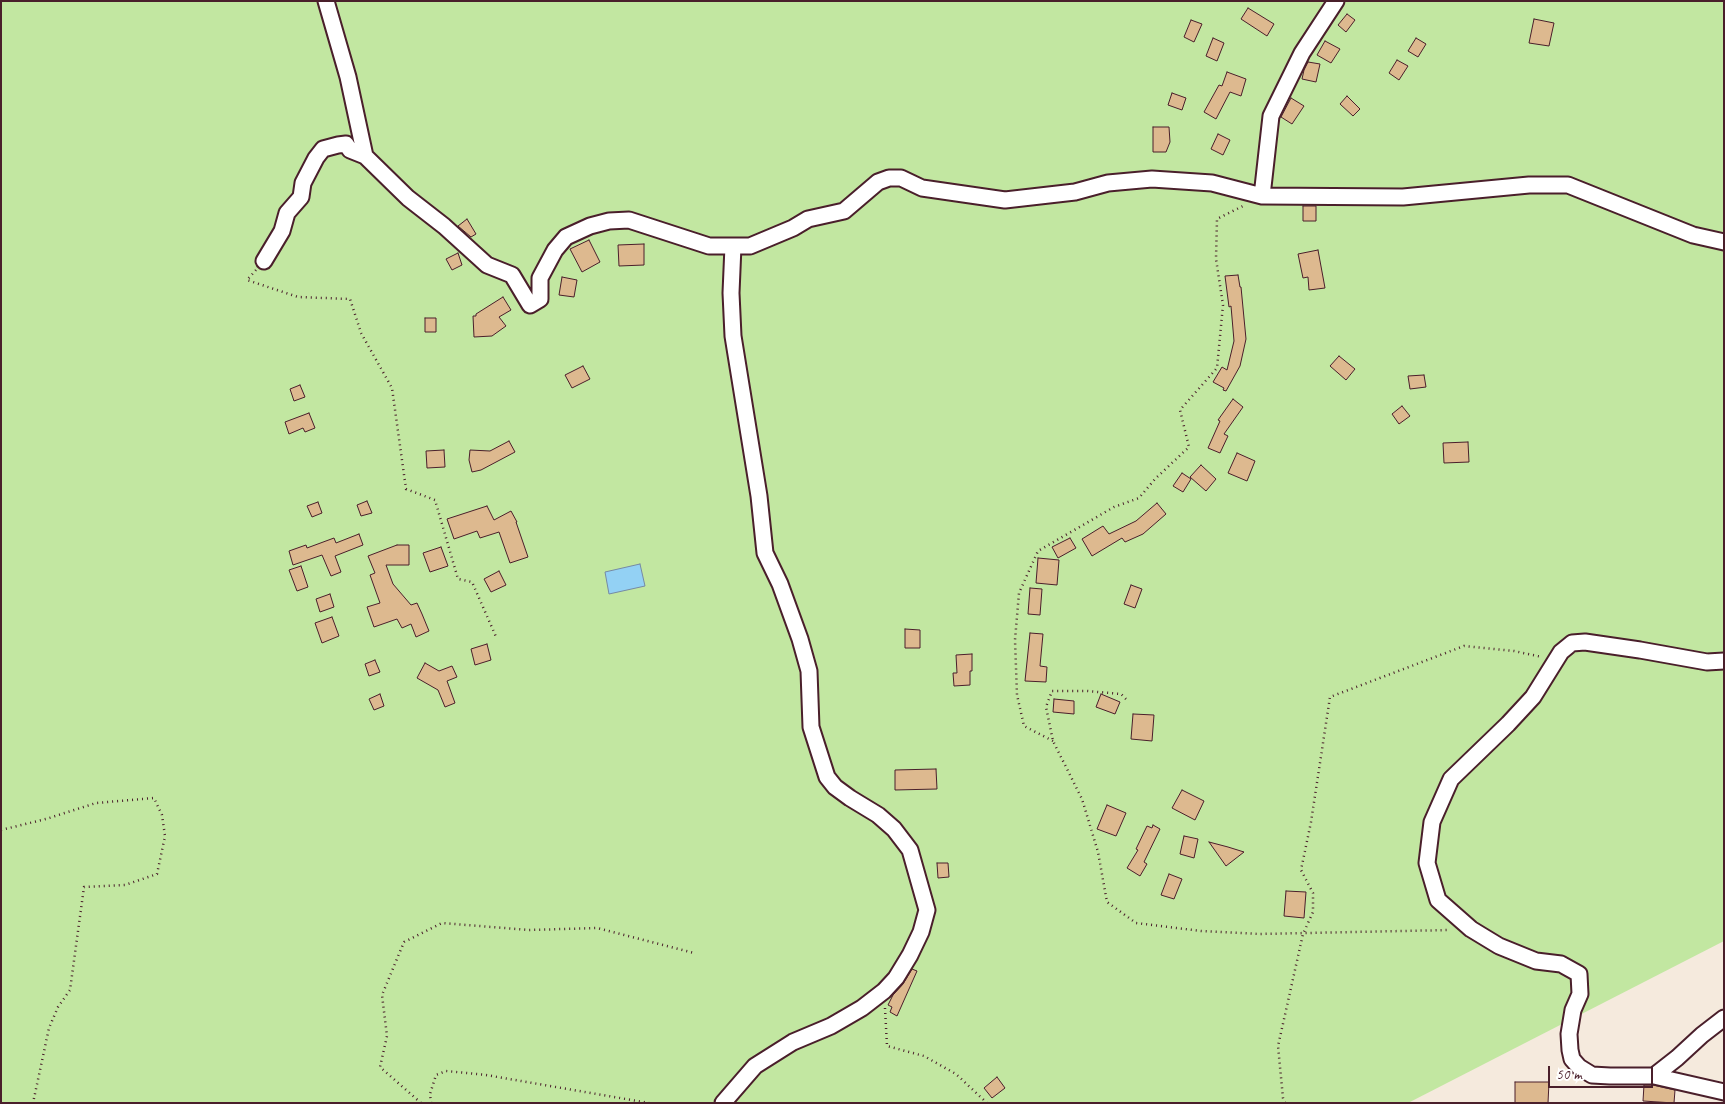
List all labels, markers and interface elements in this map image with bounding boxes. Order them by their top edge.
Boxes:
scale bar [1550,1056,1655,1088]
text: 50 m [1556,1065,1582,1084]

